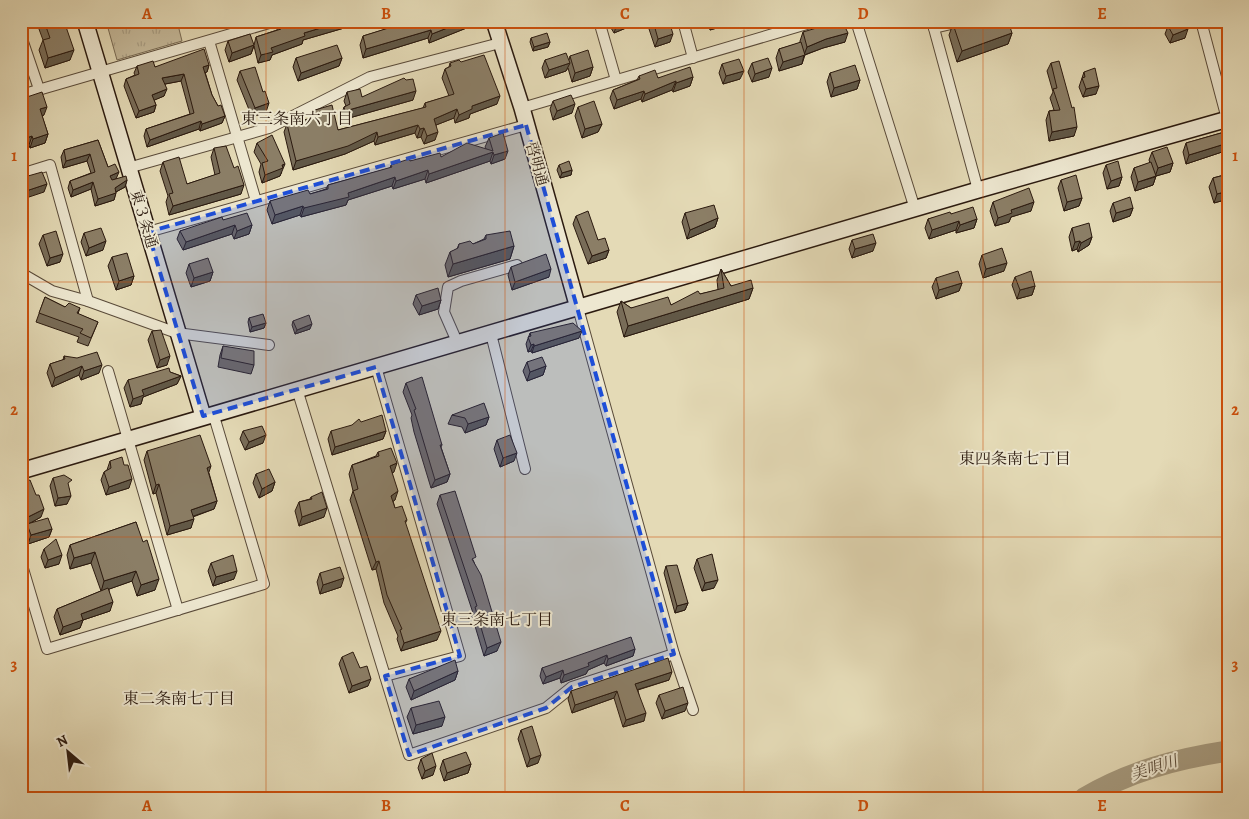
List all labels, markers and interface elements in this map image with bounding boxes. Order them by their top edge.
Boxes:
text: A [141,3,153,25]
text: B [381,3,391,25]
text: C [620,3,630,25]
text: D [857,3,869,25]
text: E [1097,3,1107,25]
district label: 東三条南六丁目 [241,108,353,130]
street label: 啓明通 [521,140,553,188]
text: 1 [11,145,17,167]
text: 1 [1232,145,1238,167]
street label: 東３条通 [126,187,162,251]
text: 2 [10,399,18,421]
text: 2 [1231,399,1239,421]
district label: 東四条南七丁目 [959,448,1071,470]
district label: 東三条南七丁目 [441,609,553,631]
text: 3 [11,654,18,676]
text: 3 [1232,654,1239,676]
district label: 東二条南七丁目 [123,688,235,710]
north arrow [42,726,92,776]
text: N [53,730,71,752]
water label: 美唄川 [1128,750,1182,786]
text: A [141,795,153,817]
text: B [381,795,391,817]
text: C [620,795,630,817]
text: D [857,795,869,817]
text: E [1097,795,1107,817]

